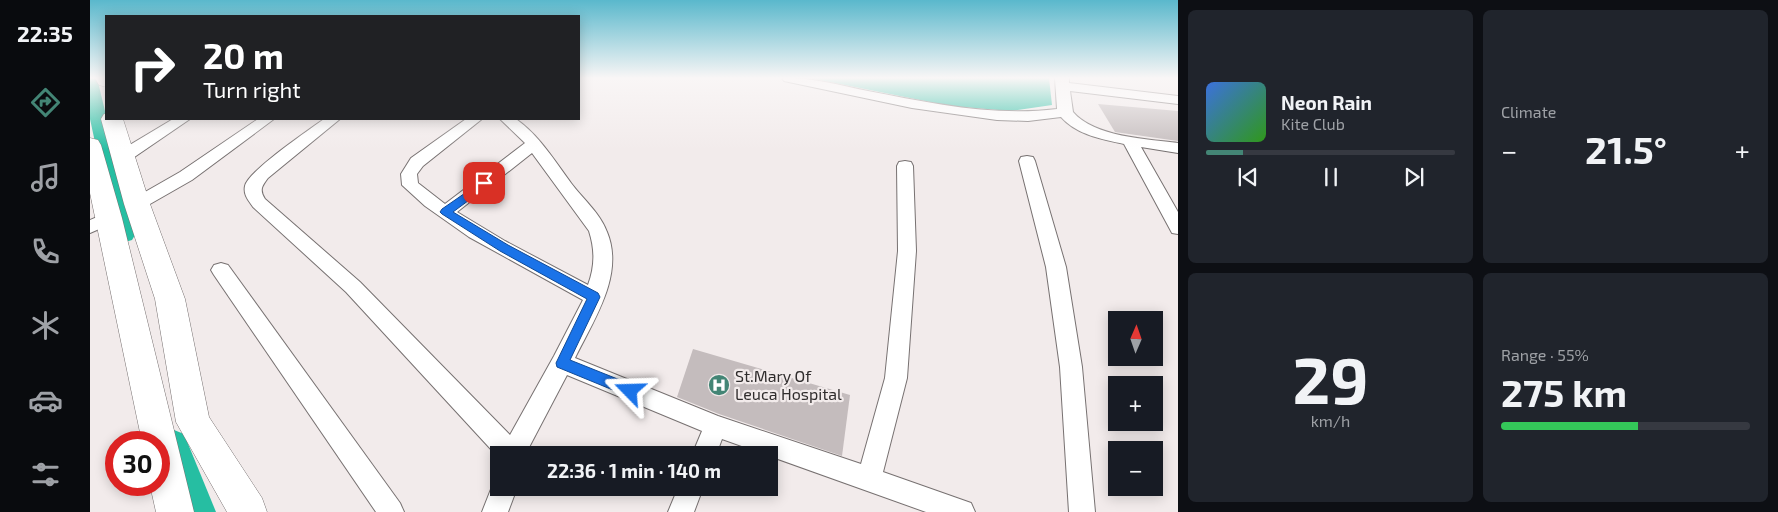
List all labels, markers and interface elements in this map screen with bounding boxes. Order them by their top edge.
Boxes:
text: 22:35 [17,20,73,46]
text: 20 m [203,34,284,76]
icon: right [120,35,185,100]
text: Turn right [203,76,301,102]
icon: directions [28,85,63,120]
text: Neon Rain [1281,91,1372,114]
text: Climate [1501,102,1556,121]
text: Kite Club [1281,114,1345,133]
text: 21.5° [1585,126,1667,172]
text: − [1501,133,1517,167]
text: + [1735,133,1750,167]
icon: music [28,160,63,195]
pin [463,162,505,204]
icon: previous [1234,163,1262,191]
icon: pause [1317,163,1345,191]
icon: next [1400,163,1428,191]
icon: arrive [470,169,498,197]
icon: phone [28,234,63,269]
icon: climate [28,308,63,343]
north arrow [1108,311,1162,366]
map controls [1108,311,1163,496]
text: 29 [1292,339,1369,417]
text: Range · 55% [1501,345,1589,364]
position arrow [603,364,655,416]
place label: St.Mary Of Leuca Hospital [735,366,842,403]
text: 275 km [1501,369,1627,415]
hospital icon: St.Mary Of Leuca Hospital [707,373,731,397]
button: + [1108,376,1163,431]
icon: car [28,383,63,418]
text: km/h [1311,411,1350,430]
speed limit sign: 30 [105,431,170,496]
button: − [1108,441,1163,496]
icon: filters [28,457,63,492]
text: 22:36 · 1 min · 140 m [547,459,721,482]

